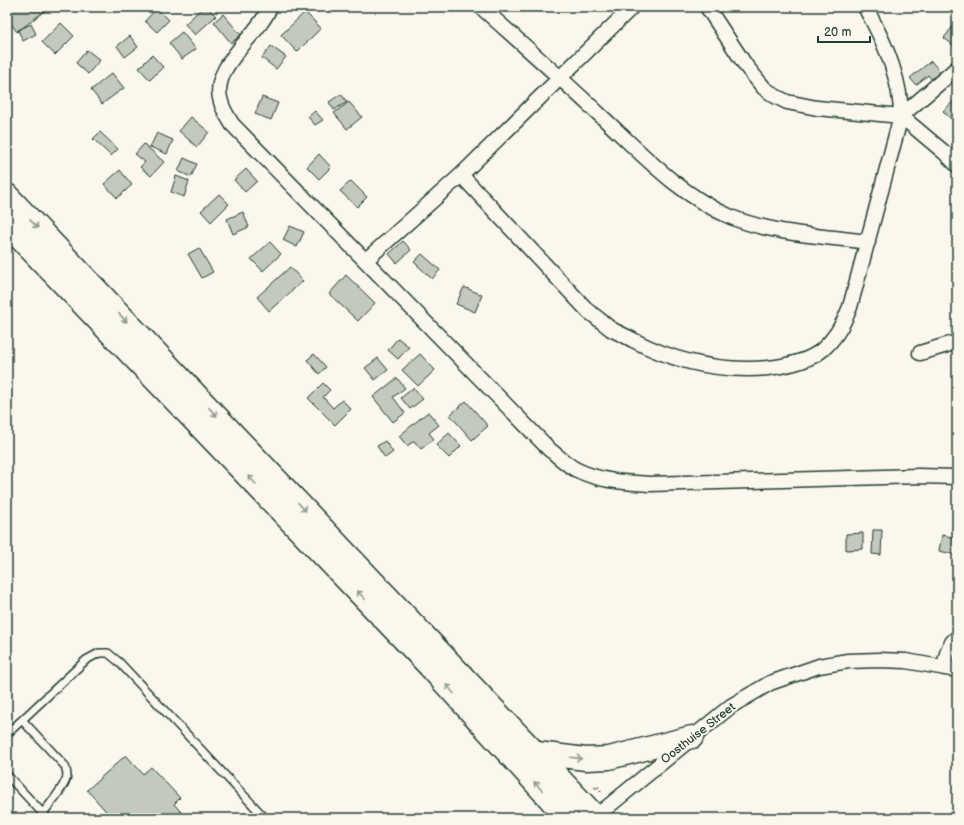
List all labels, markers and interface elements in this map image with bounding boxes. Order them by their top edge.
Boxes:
scale bar [818,18,870,44]
text: 20 m [824,25,851,40]
one-way arrow [29,219,39,229]
one-way arrow [118,313,128,323]
one-way arrow [208,407,218,417]
one-way arrow [248,476,257,486]
one-way arrow [297,502,306,512]
one-way arrow [356,590,366,600]
one-way arrow [446,684,455,694]
street label: Oosthuise Street [658,699,739,767]
one-way arrow [569,754,582,762]
one-way arrow [533,780,542,791]

